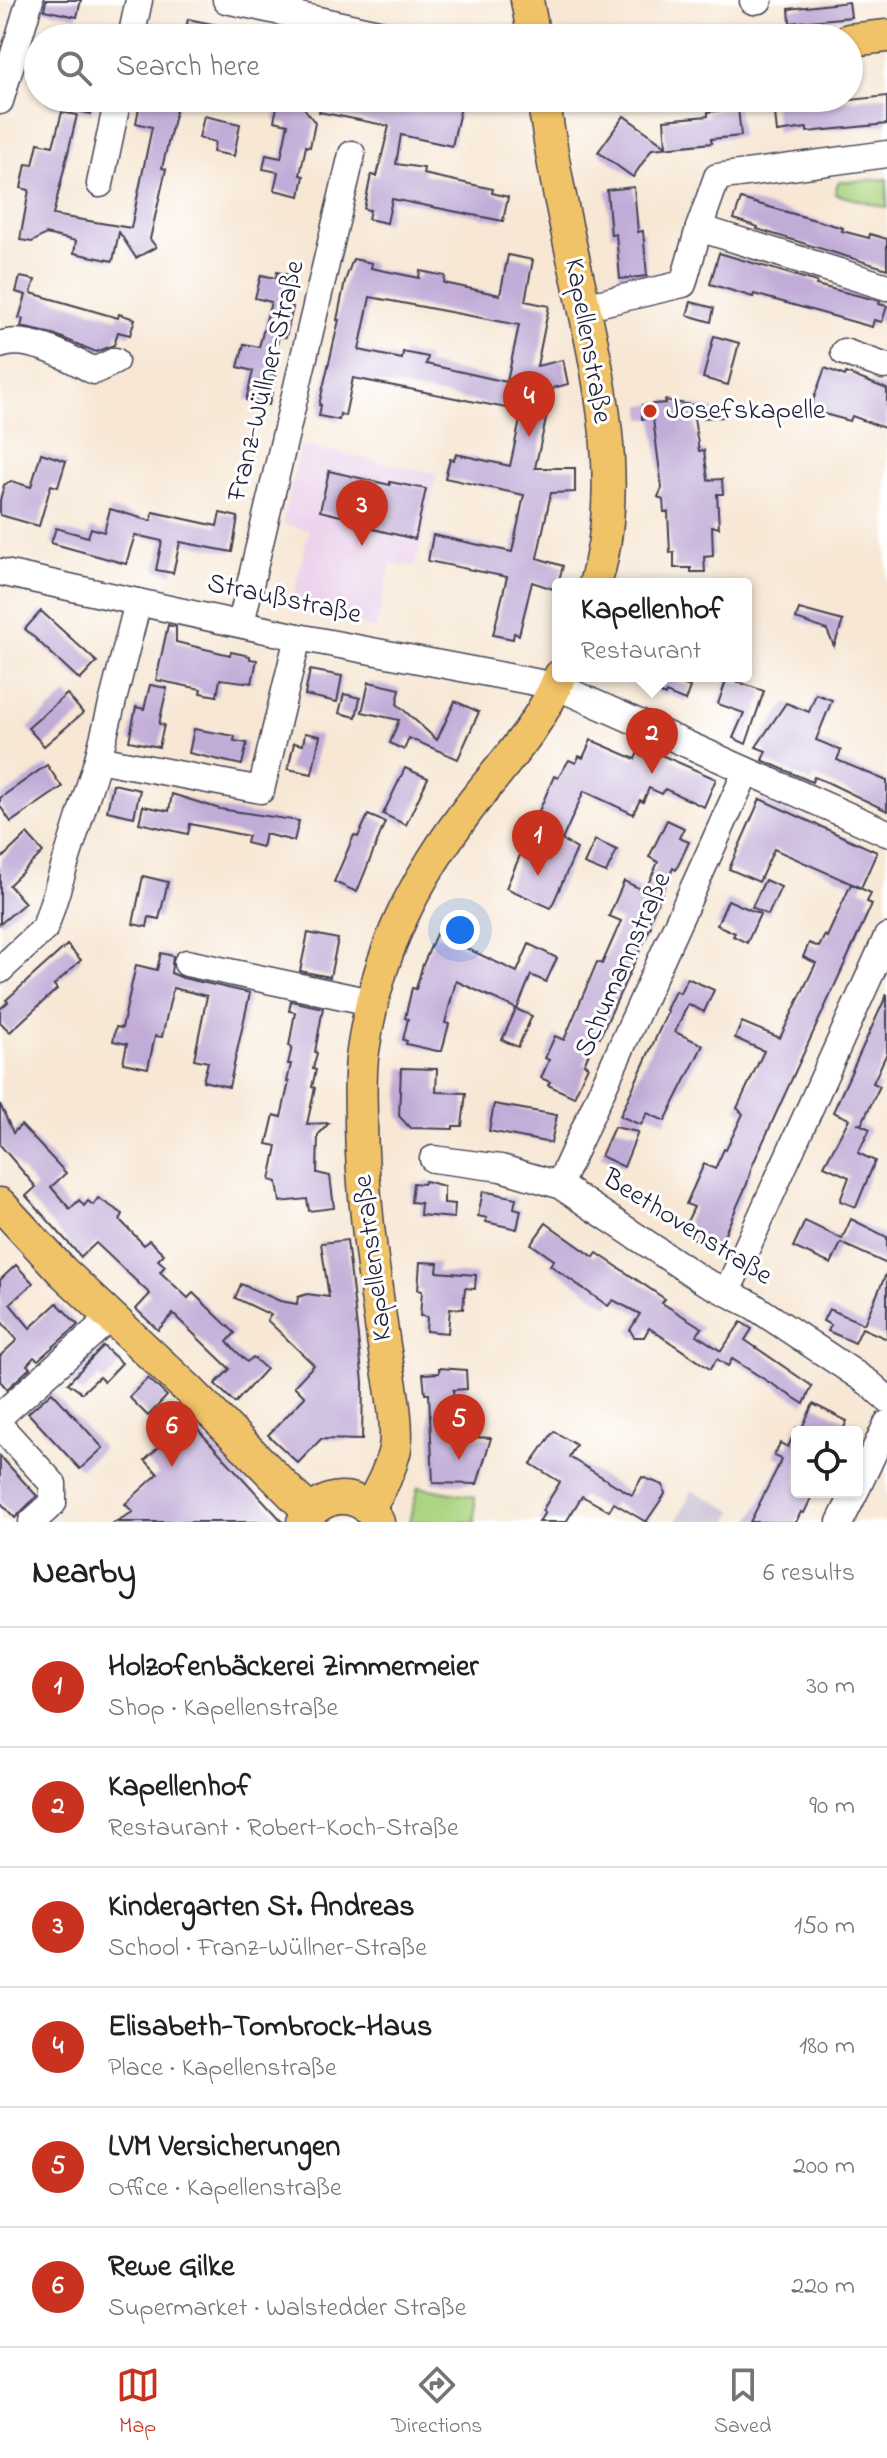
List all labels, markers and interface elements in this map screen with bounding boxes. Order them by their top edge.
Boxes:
search box [24,24,863,112]
icon: search [52,46,96,90]
text: Search here [116,46,260,90]
street label: Kapellenstraße [552,255,622,427]
street label: Franz-Wüllner-Straße [217,256,317,507]
pin: 4 [503,371,555,437]
place label: Josefskapelle [666,391,826,432]
marker: Josefskapelle [641,402,659,420]
pin: 3 [336,480,388,546]
street label: Straußstraße [203,564,365,636]
popup [552,578,752,682]
text: Kapellenhof [581,589,723,633]
text: Restaurant [581,633,701,671]
pin: 2 [626,708,678,774]
pin: 1 [512,810,564,876]
street label: Schumannstraße [565,865,683,1064]
your location [440,910,480,950]
street label: Beethovenstraße [593,1159,780,1297]
street label: Kapellenstraße [343,1172,405,1343]
pin: 5 [433,1394,485,1460]
pin: 6 [146,1401,198,1467]
map controls [791,1426,863,1498]
button: locate [791,1426,863,1498]
text: Nearby [32,1549,136,1599]
text: 6 results [763,1555,855,1593]
text: Holzofenbäckerei Zimmermeier [108,1646,479,1690]
text: 1 [54,1668,62,1706]
text: 30 m [806,1668,855,1706]
text: Shop · Kapellenstraße [108,1690,338,1728]
text: Kapellenhof [108,1766,251,1810]
text: 2 [52,1788,64,1826]
text: 90 m [809,1788,855,1826]
text: Restaurant · Robert-Koch-Straße [108,1810,459,1848]
text: Kindergarten St. Andreas [108,1886,414,1930]
text: 3 [53,1908,63,1946]
text: 150 m [794,1908,855,1946]
text: School · Franz-Wüllner-Straße [108,1930,427,1968]
text: Elisabeth-Tombrock-Haus [108,2006,432,2050]
text: 4 [53,2028,63,2066]
text: 180 m [799,2028,855,2066]
text: Place · Kapellenstraße [108,2050,337,2088]
text: LVM Versicherungen [108,2126,340,2170]
text: 5 [51,2148,65,2186]
text: 200 m [793,2148,855,2186]
text: Office · Kapellenstraße [108,2170,342,2208]
text: Rewe Gilke [108,2246,234,2290]
text: 6 [52,2268,64,2306]
text: 220 m [791,2268,855,2306]
text: Supermarket · Walstedder Straße [108,2290,466,2328]
tab: Map [116,2363,160,2443]
tab: Directions [391,2363,483,2443]
tab: Saved [714,2363,771,2443]

